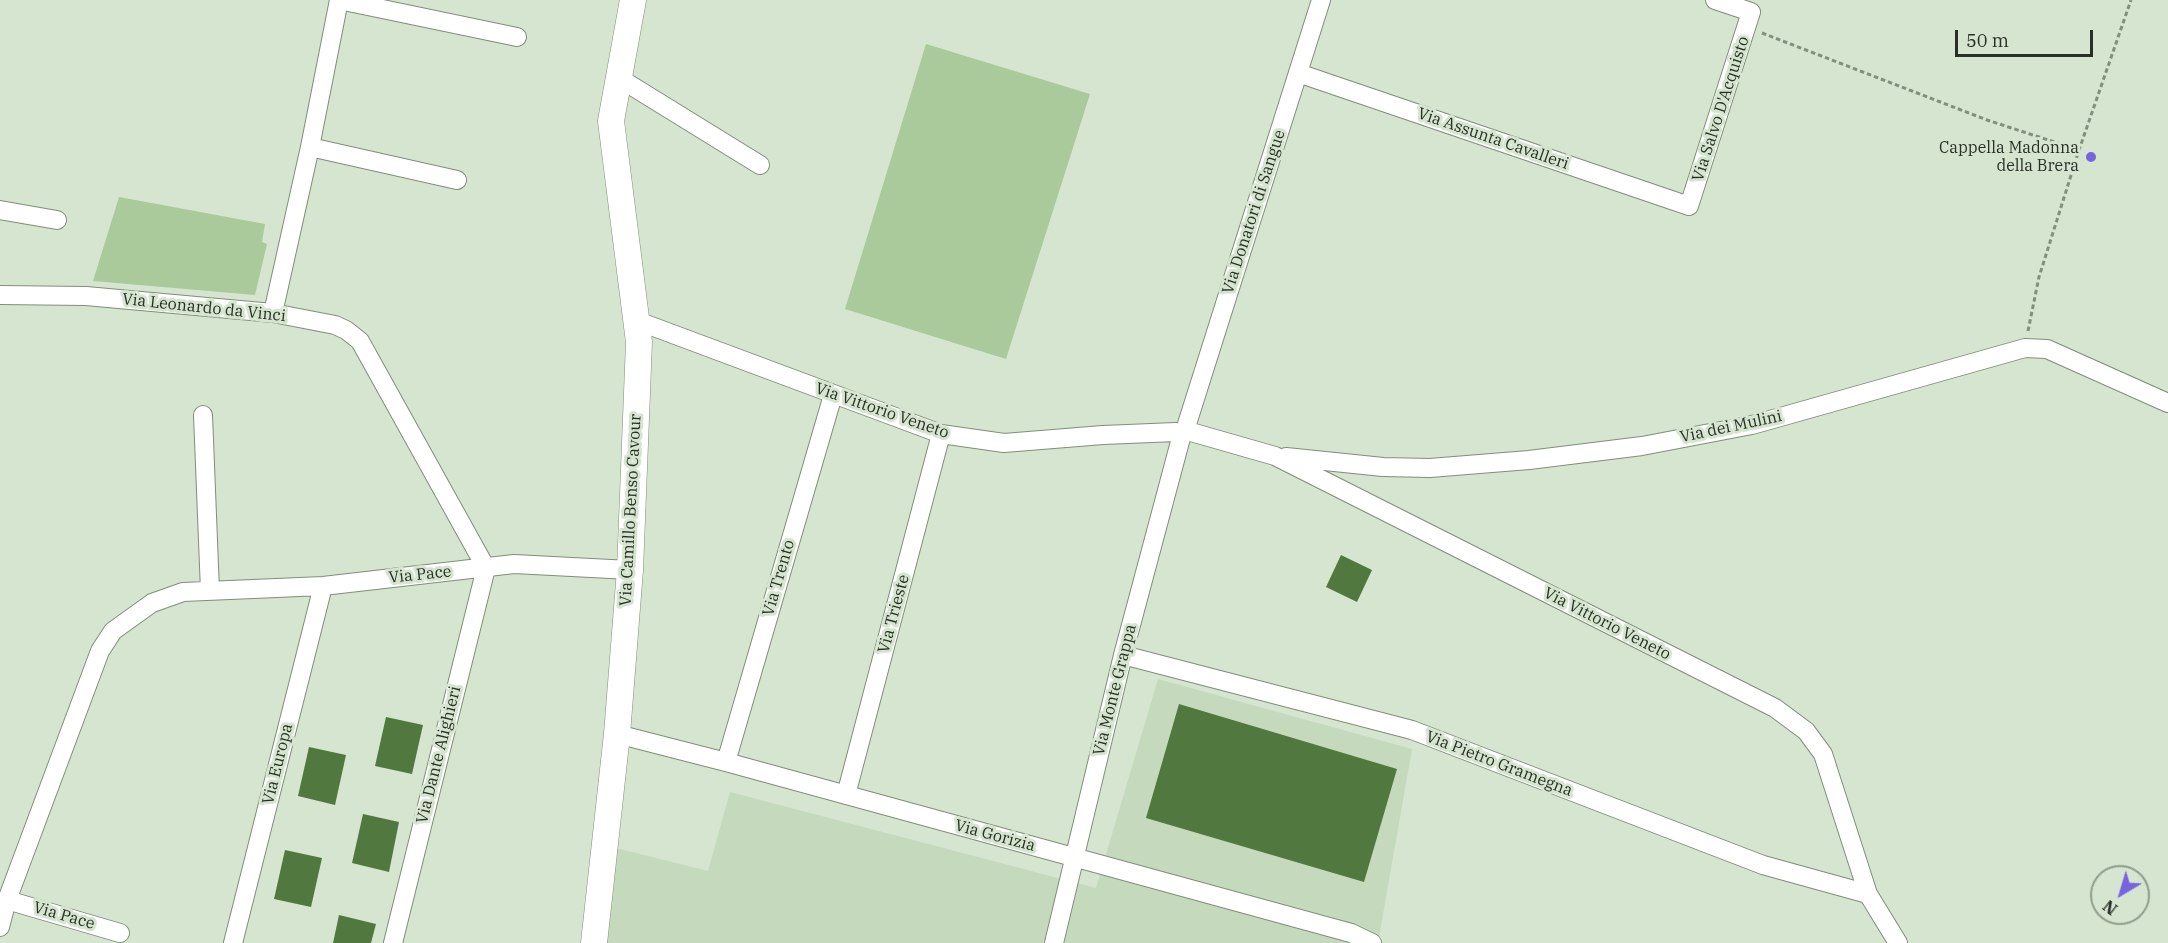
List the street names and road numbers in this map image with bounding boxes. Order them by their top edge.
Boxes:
street label: Via Salvo D'Acquisto [1688,34,1754,184]
street label: Via Assunta Cavalleri [1415,104,1571,174]
street label: Via Donatori di Sangue [1218,128,1290,296]
street label: Via Leonardo da Vinci [121,290,287,326]
street label: Via Vittorio Veneto [813,379,951,443]
street label: Via dei Mulini [1678,407,1784,447]
street label: Via Camillo Benso Cavour [616,413,646,607]
street label: Via Trento [759,538,799,618]
street label: Via Pace [388,562,452,588]
street label: Via Trieste [874,573,914,655]
street label: Via Vittorio Veneto [1540,584,1674,664]
street label: Via Monte Grappa [1089,622,1141,758]
street label: Via Dante Alighieri [413,684,465,826]
street label: Via Europa [259,722,297,806]
street label: Via Pietro Gramegna [1423,727,1575,801]
street label: Via Gorizia [953,816,1037,856]
street label: Via Pace [31,898,97,934]

